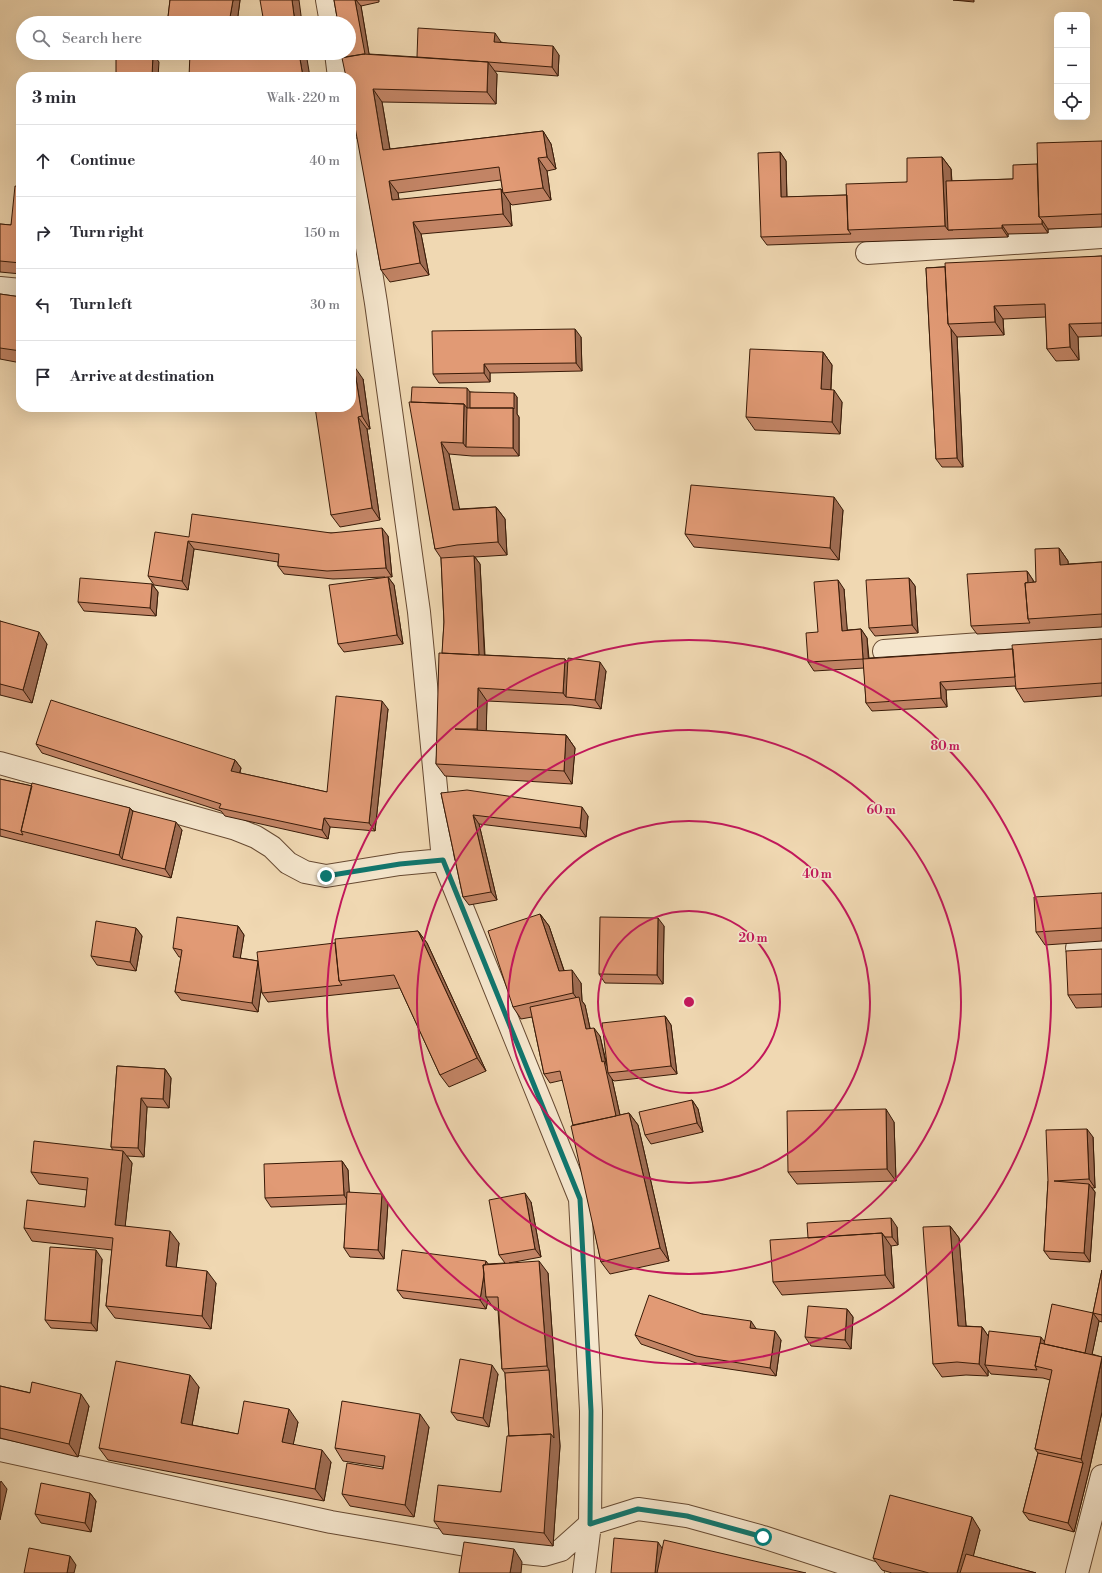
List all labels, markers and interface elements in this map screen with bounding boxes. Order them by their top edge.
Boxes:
map controls [1054,12,1090,120]
button: + [1054,12,1090,48]
search box [16,16,356,60]
icon: search [30,27,52,49]
text: Search here [62,29,142,48]
button: − [1054,48,1090,84]
button: locate [1054,84,1090,120]
text: 3 min [32,87,76,109]
text: Walk · 220 m [267,90,340,106]
icon: ahead [32,150,54,172]
text: Continue [70,151,135,170]
text: 40 m [310,153,340,169]
icon: right [32,222,54,244]
text: Turn right [70,223,144,242]
text: 150 m [305,225,340,241]
icon: left [32,294,54,316]
text: Turn left [70,295,132,314]
text: 30 m [310,297,340,313]
icon: arrive [32,366,54,388]
text: Arrive at destination [70,367,214,386]
text: 80 m [930,739,960,754]
text: 60 m [866,803,896,818]
route end [317,867,335,885]
text: 40 m [802,867,832,882]
text: 20 m [738,931,768,946]
centre of rings [682,995,696,1009]
route start [754,1528,772,1546]

